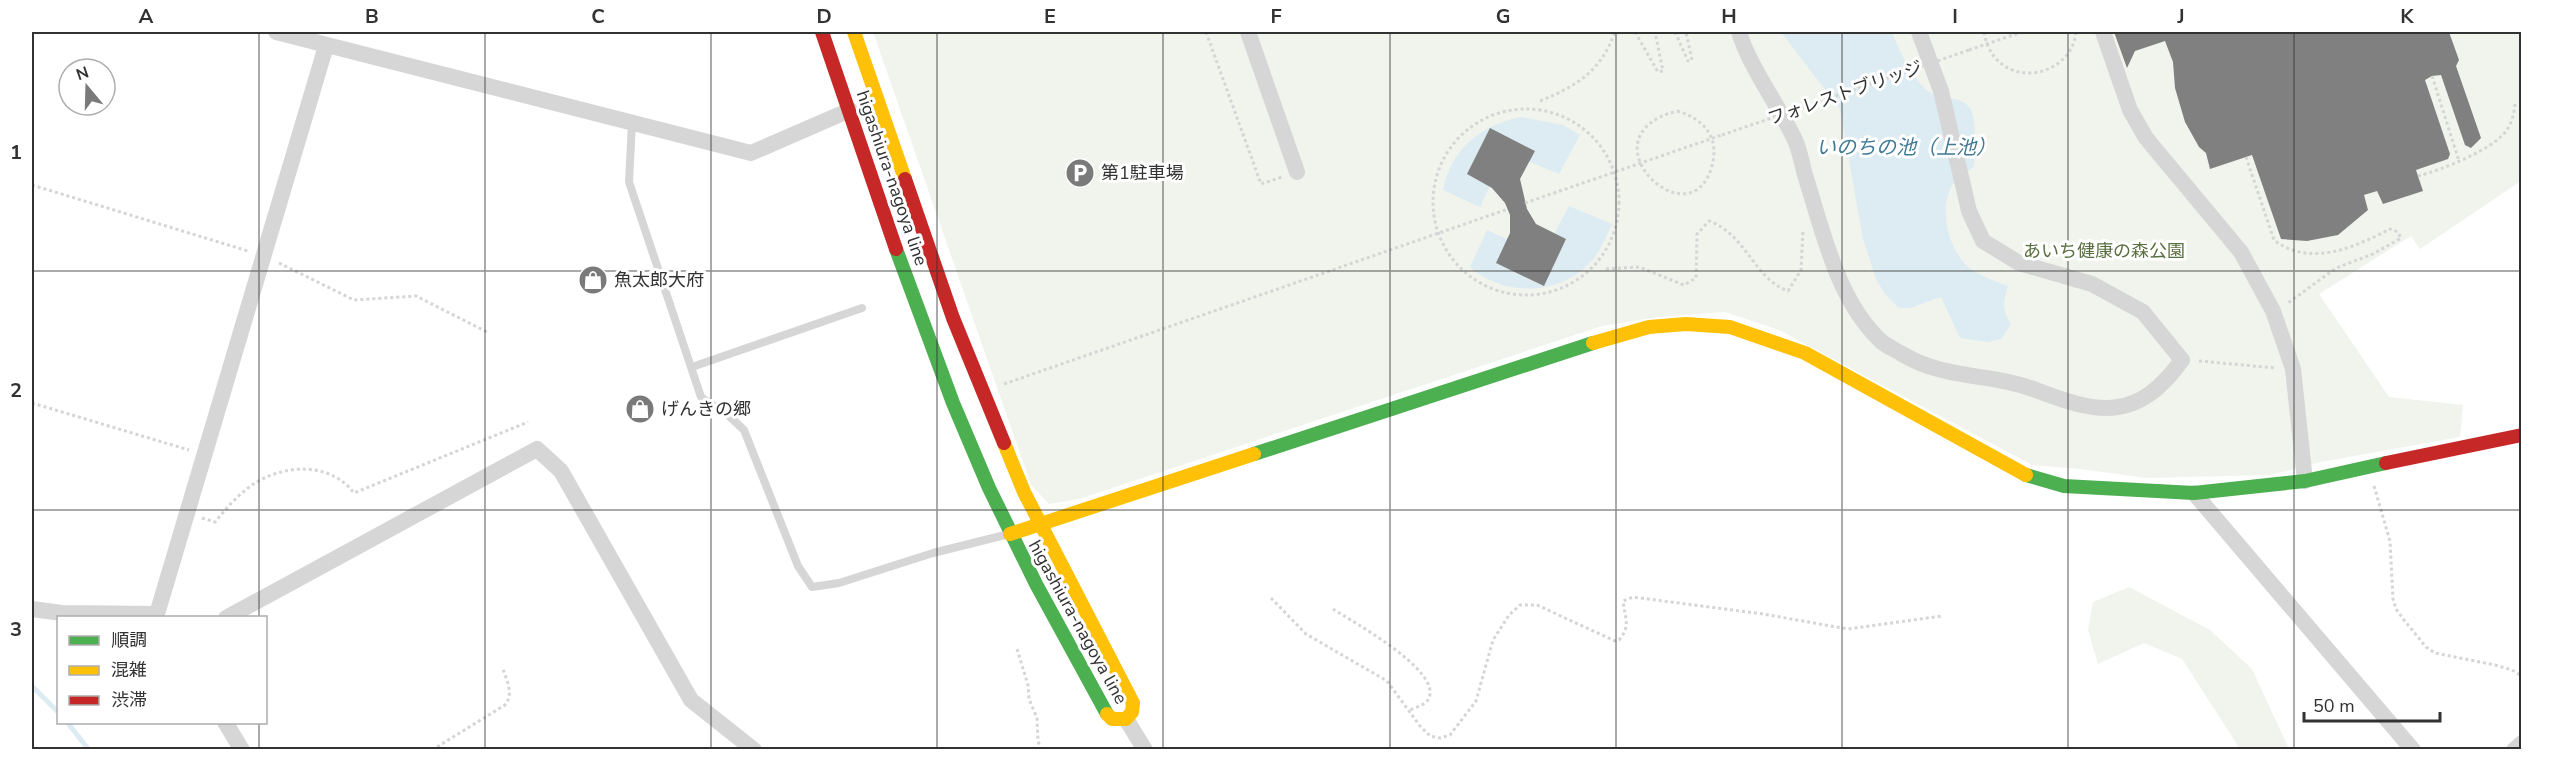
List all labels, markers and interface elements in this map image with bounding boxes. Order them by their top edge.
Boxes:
text: A [139,3,154,30]
text: B [365,3,379,30]
text: C [591,3,605,30]
text: D [816,3,832,30]
text: E [1044,3,1056,30]
text: F [1270,3,1282,30]
text: G [1496,3,1510,30]
text: H [1721,3,1737,30]
text: I [1952,3,1958,30]
text: J [2176,3,2185,30]
text: K [2400,3,2414,30]
street label: フォレストブリッジ [1765,55,1925,131]
north arrow [57,57,117,117]
text: N [73,61,92,86]
street label: higashiura-nagoya line [851,87,933,269]
water label: いのちの池（上池） [1816,134,1996,161]
text: 1 [10,139,22,166]
parking icon: 第1駐車場 [1064,157,1096,189]
place label: 第1駐車場 [1101,161,1184,185]
park label: あいち健康の森公園 [2023,239,2185,263]
shop icon: 魚太郎大府 [577,264,609,296]
place label: 魚太郎大府 [614,268,704,292]
text: 2 [10,377,22,404]
shop icon: げんきの郷 [624,393,656,425]
place label: げんきの郷 [661,397,751,421]
street label: higashiura-nagoya line [1023,536,1133,708]
text: 3 [10,616,22,643]
legend [57,616,267,724]
text: 順調 [111,628,147,652]
text: 混雑 [111,658,147,682]
scale bar [2304,685,2440,723]
text: 渋滞 [111,688,147,712]
text: 50 m [2313,694,2355,718]

